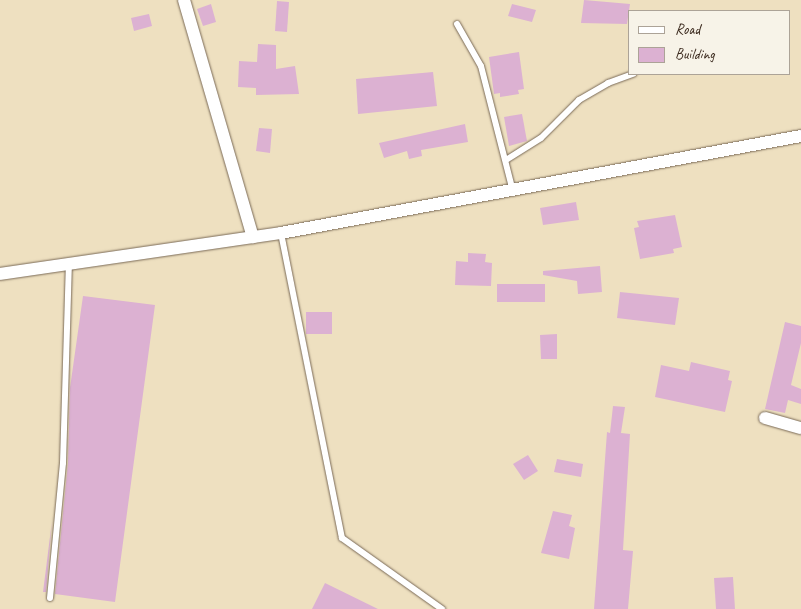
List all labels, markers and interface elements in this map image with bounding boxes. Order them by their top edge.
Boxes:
legend [628,10,791,75]
text: Road [675,20,700,39]
text: Building [675,45,714,64]

